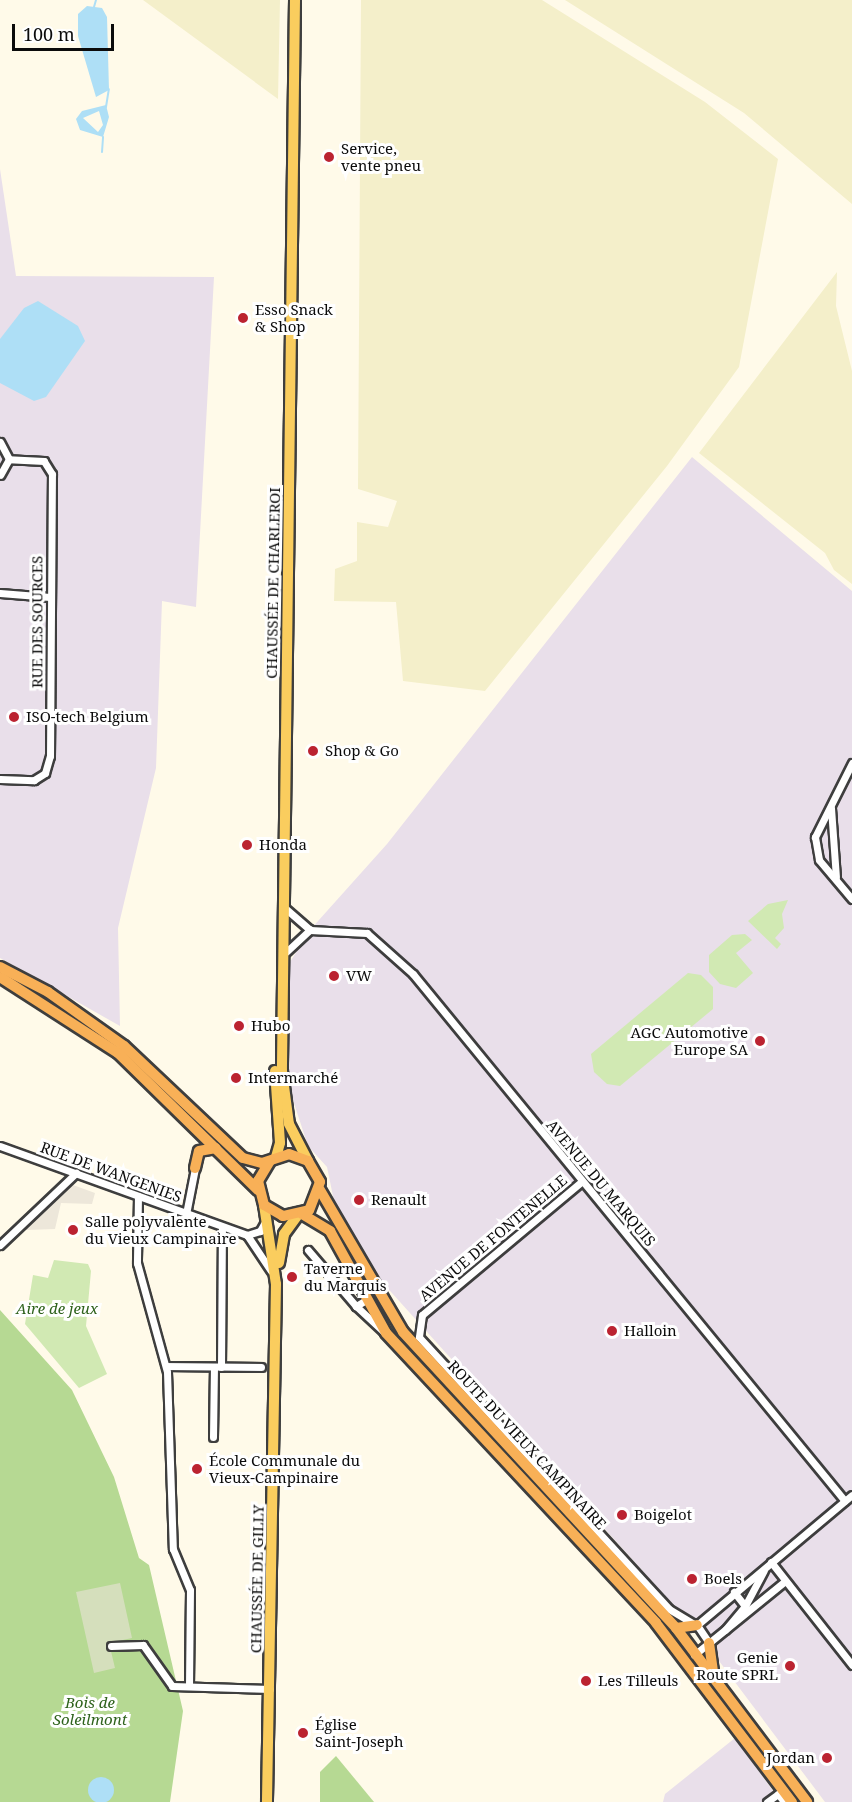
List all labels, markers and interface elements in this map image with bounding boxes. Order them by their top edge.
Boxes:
scale bar [15,12,117,50]
text: 100 m [23,22,75,46]
place label: Service, vente pneu [341,139,421,174]
marker: Service, vente pneu [322,150,336,164]
place label: Esso Snack & Shop [255,300,333,335]
marker: Esso Snack & Shop [236,311,250,325]
street label: CHAUSSÉE DE CHARLEROI [262,487,284,679]
street label: RUE DES SOURCES [28,556,46,688]
place label: ISO-tech Belgium [26,708,149,726]
marker: ISO-tech Belgium [7,710,21,724]
place label: Shop & Go [325,742,399,760]
marker: Shop & Go [306,744,320,758]
place label: Honda [259,836,307,854]
marker: Honda [240,838,254,852]
place label: VW [346,967,372,985]
marker: VW [327,969,341,983]
place label: Hubo [251,1017,290,1035]
marker: Hubo [232,1019,246,1033]
place label: AGC Automotive Europe SA [631,1023,748,1058]
marker: AGC Automotive Europe SA [753,1034,767,1048]
place label: Intermarché [248,1069,338,1087]
marker: Intermarché [229,1071,243,1085]
street label: AVENUE DU MARQUIS [543,1116,659,1250]
street label: RUE DE WANGENIES [38,1138,184,1206]
street label: AVENUE DE FONTENELLE [416,1171,570,1305]
place label: Renault [371,1191,426,1209]
marker: Renault [352,1193,366,1207]
place label: Salle polyvalente du Vieux Campinaire [85,1212,237,1247]
marker: Salle polyvalente du Vieux Campinaire [66,1223,80,1237]
place label: Taverne du Marquis [304,1259,387,1294]
marker: Taverne du Marquis [285,1270,299,1284]
park label: Aire de jeux [16,1300,98,1318]
place label: Halloin [624,1322,677,1340]
marker: Halloin [605,1324,619,1338]
street label: ROUTE DU VIEUX CAMPINAIRE [444,1357,610,1533]
place label: École Communale du Vieux-Campinaire [209,1451,360,1486]
marker: École Communale du Vieux-Campinaire [190,1462,204,1476]
street label: CHAUSSÉE DE GILLY [247,1505,267,1653]
place label: Boigelot [634,1506,692,1524]
marker: Boigelot [615,1508,629,1522]
place label: Boels [704,1570,742,1588]
marker: Boels [685,1572,699,1586]
place label: Genie Route SPRL [696,1648,778,1683]
marker: Genie Route SPRL [783,1659,797,1673]
place label: Les Tilleuls [598,1672,678,1690]
marker: Les Tilleuls [579,1674,593,1688]
park label: Bois de Soleilmont [53,1693,127,1728]
place label: Église Saint-Joseph [315,1715,404,1750]
marker: Église Saint-Joseph [296,1726,310,1740]
place label: Jordan [767,1749,815,1767]
marker: Jordan [820,1751,834,1765]

